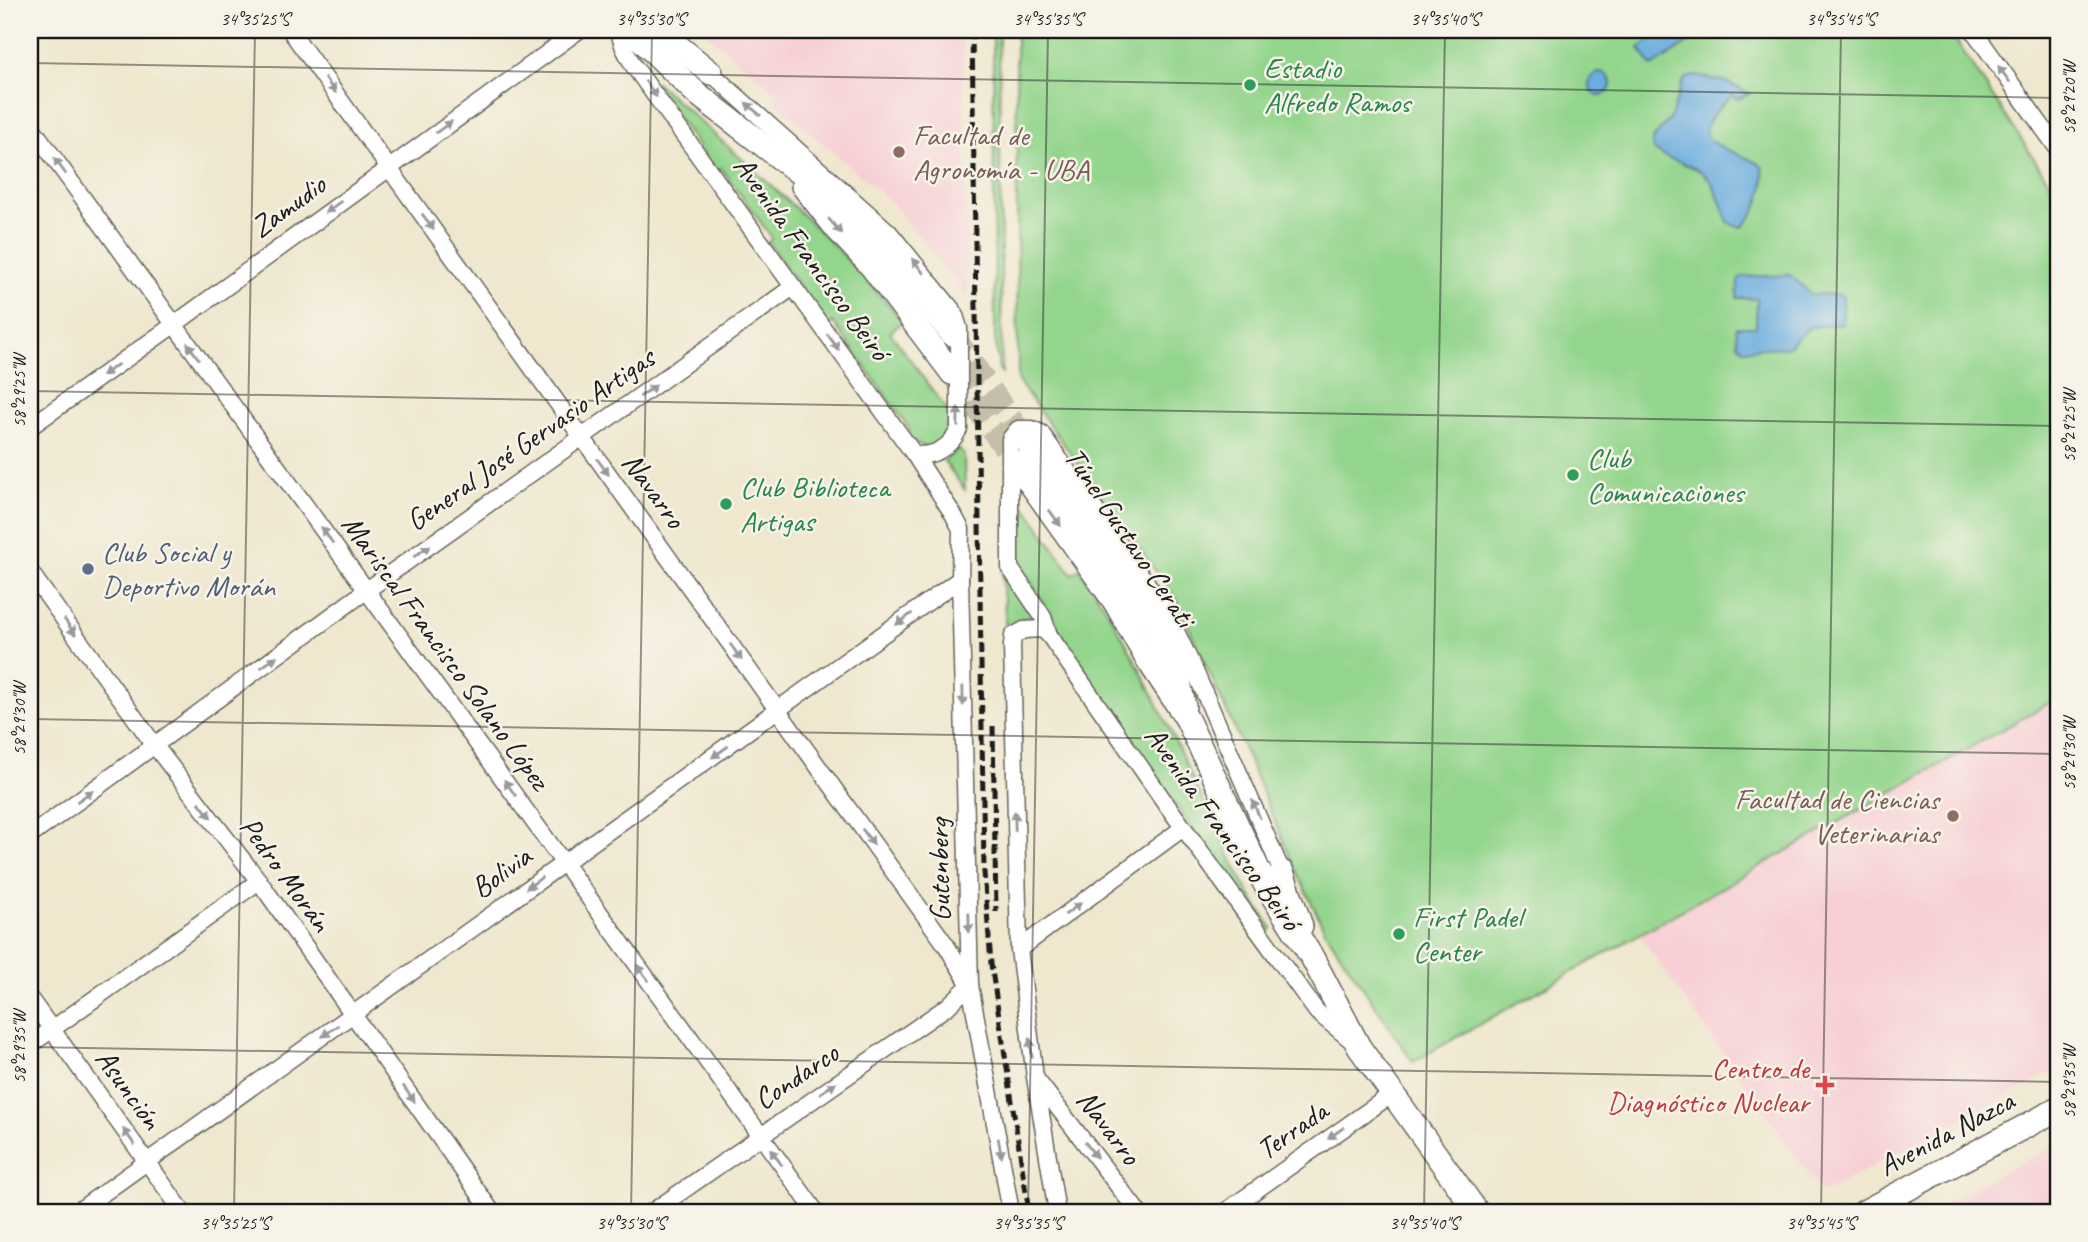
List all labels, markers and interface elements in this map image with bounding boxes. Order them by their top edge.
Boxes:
text: 34°35'25"S [221,8,293,30]
text: 34°35'30"S [617,8,689,30]
text: 34°35'35"S [1014,8,1086,30]
text: 34°35'40"S [1411,8,1483,30]
text: 34°35'45"S [1807,8,1879,30]
place label: Estadio Alfredo Ramos [1264,49,1413,121]
text: 58°29'20"W [2058,58,2080,135]
one-way arrow [1997,65,2011,83]
one-way arrow [323,76,337,94]
marker: Estadio Alfredo Ramos [1242,77,1258,93]
one-way arrow [644,79,658,98]
one-way arrow [744,101,762,117]
place label: Facultad de Agronomía - UBA [913,116,1090,188]
one-way arrow [435,120,453,134]
marker: Facultad de Agronomía - UBA [891,144,907,160]
street label: Avenida Francisco Beiró [725,148,901,371]
one-way arrow [53,157,67,176]
street label: Zamudio [243,165,334,246]
one-way arrow [324,200,343,214]
one-way arrow [421,213,435,231]
one-way arrow [827,217,843,235]
one-way arrow [910,257,925,275]
one-way arrow [825,333,839,351]
street label: General José Gervasio Artigas [398,337,664,539]
one-way arrow [186,342,201,360]
text: 58°29'25"W [8,351,30,428]
one-way arrow [101,363,119,377]
one-way arrow [639,384,657,398]
text: 58°29'25"W [2058,386,2080,463]
one-way arrow [953,406,964,428]
place label: Club Comunicaciones [1587,439,1746,511]
street label: Túnel Gustavo Cerati [1056,440,1206,637]
street label: Navarro [614,445,695,537]
one-way arrow [596,458,610,476]
marker: Club Comunicaciones [1565,467,1581,483]
place label: Club Biblioteca Artigas [740,468,892,540]
marker: Club Biblioteca Artigas [718,496,734,512]
street label: Mariscal Francisco Solano López [333,507,560,799]
one-way arrow [1047,509,1061,527]
one-way arrow [320,526,334,544]
place label: Club Social y Deportivo Morán [102,533,277,605]
one-way arrow [413,544,431,558]
marker: Club Social y Deportivo Morán [80,561,96,577]
one-way arrow [895,611,913,625]
one-way arrow [62,618,76,636]
one-way arrow [729,643,743,661]
one-way arrow [260,656,278,670]
text: 58°29'30"W [8,679,30,756]
one-way arrow [957,685,968,707]
text: 58°29'30"W [2058,714,2080,791]
street label: Avenida Francisco Beiró [1136,718,1312,941]
one-way arrow [711,745,729,759]
one-way arrow [503,779,517,797]
place label: Facultad de Ciencias Veterinarias [1735,780,1942,852]
one-way arrow [76,790,94,804]
one-way arrow [1250,799,1262,819]
one-way arrow [197,801,211,819]
marker: Facultad de Ciencias Veterinarias [1945,808,1961,824]
street label: Pedro Morán [232,809,341,940]
one-way arrow [1009,810,1021,832]
street label: Gutenberg [919,816,959,922]
one-way arrow [861,828,875,846]
street label: Bolivia [463,836,540,907]
one-way arrow [525,876,543,890]
place label: First Padel Center [1413,898,1527,970]
one-way arrow [1064,901,1082,916]
one-way arrow [963,913,974,935]
marker: First Padel Center [1391,926,1407,942]
one-way arrow [636,964,650,982]
text: 58°29'35"W [8,1007,30,1084]
one-way arrow [321,1024,339,1038]
street label: Condarco [746,1033,847,1118]
one-way arrow [1026,1037,1037,1059]
street label: Asunción [87,1041,172,1138]
text: 58°29'35"W [2058,1042,2080,1119]
place label: Centro de Diagnóstico Nuclear [1607,1049,1811,1121]
marker: Centro de Diagnóstico Nuclear [1815,1075,1835,1095]
one-way arrow [819,1081,837,1095]
street label: Avenida Nazca [1872,1081,2022,1185]
street label: Navarro [1068,1082,1150,1173]
one-way arrow [401,1085,415,1103]
street label: Terrada [1249,1090,1337,1168]
one-way arrow [1327,1126,1345,1140]
one-way arrow [122,1128,136,1146]
one-way arrow [995,1137,1006,1159]
one-way arrow [1084,1141,1099,1159]
one-way arrow [769,1148,783,1166]
text: 34°35'25"S [201,1212,273,1234]
text: 34°35'30"S [597,1212,669,1234]
text: 34°35'35"S [994,1212,1066,1234]
text: 34°35'40"S [1390,1212,1462,1234]
text: 34°35'45"S [1787,1212,1859,1234]

